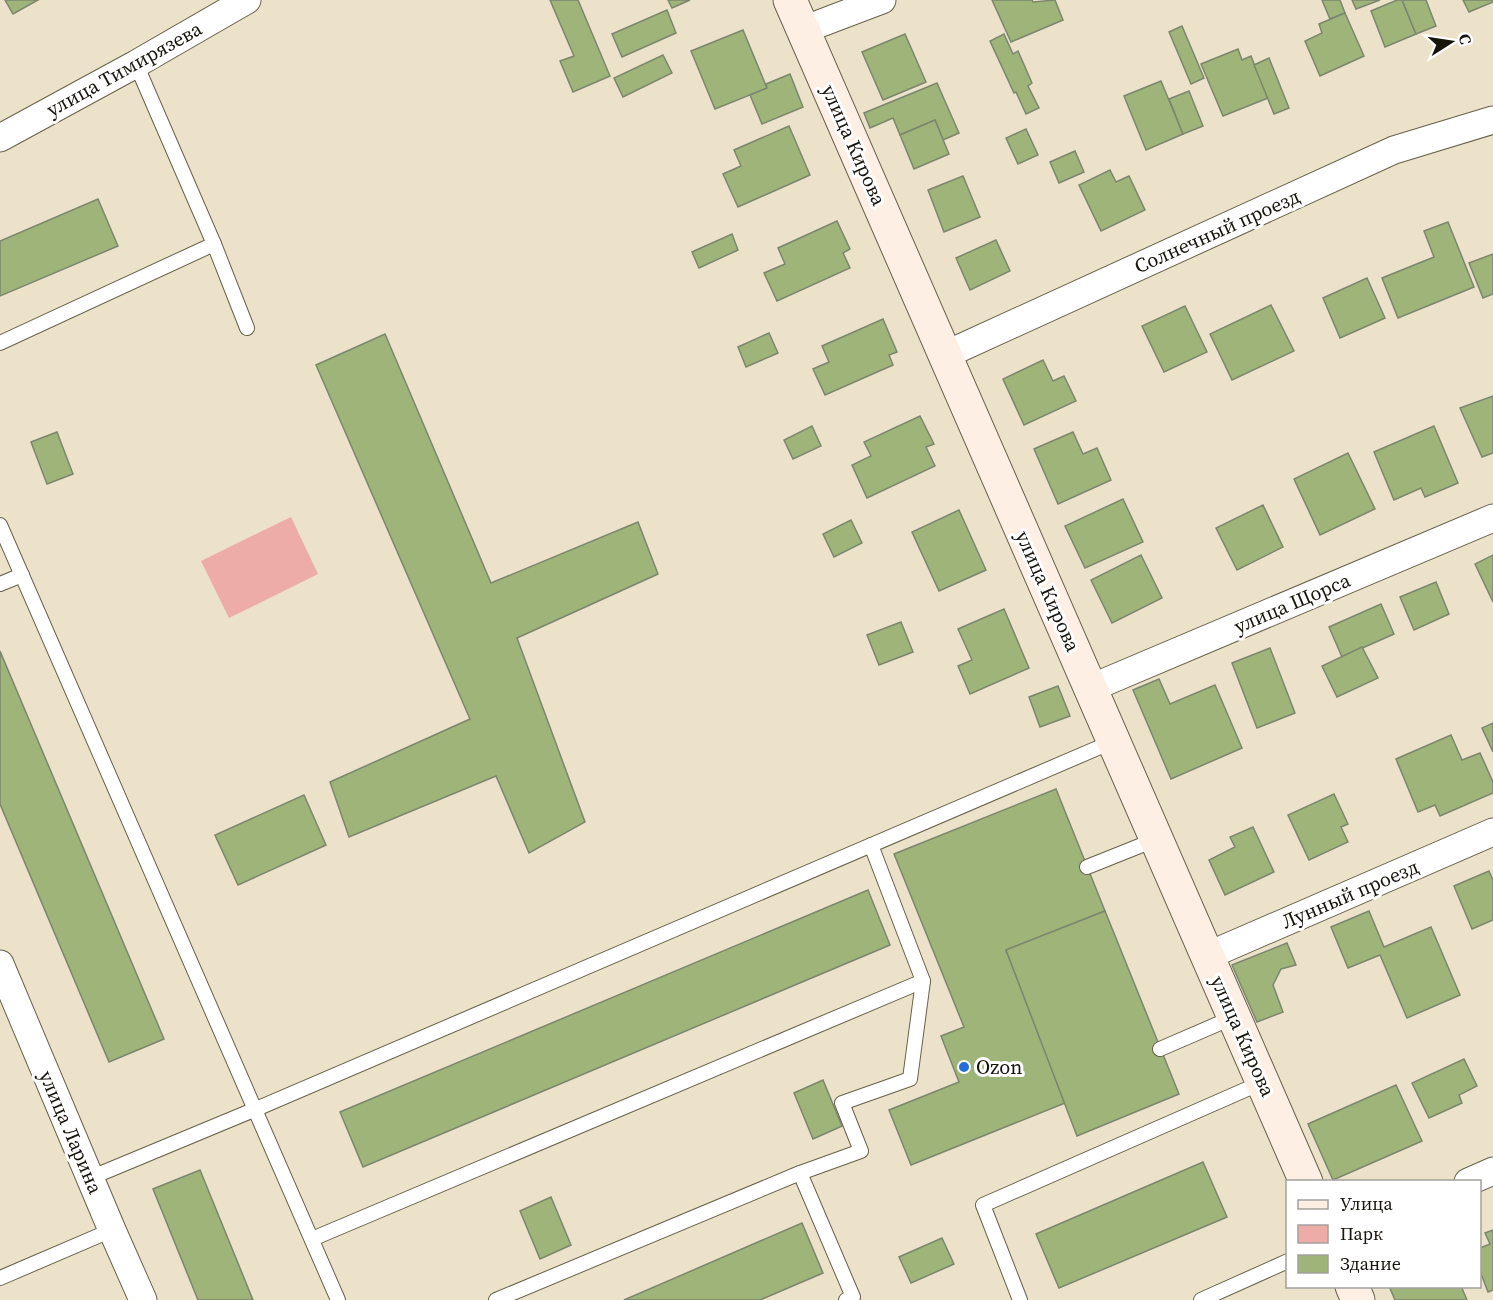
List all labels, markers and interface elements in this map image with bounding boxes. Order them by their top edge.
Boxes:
north arrow [1421,12,1481,72]
street label: улица Тимирязева [41,14,208,123]
text: С [1454,32,1477,46]
street label: улица Кирова [815,80,894,211]
street label: Солнечный проезд [1130,182,1304,280]
street label: улица Кирова [1009,526,1088,657]
street label: улица Щорса [1229,566,1355,640]
street label: Лунный проезд [1277,852,1423,936]
street label: улица Кирова [1204,971,1283,1102]
place label: Ozon [976,1053,1022,1081]
marker: Ozon [957,1060,971,1074]
street label: улица Ларина [32,1066,110,1199]
legend [1286,1180,1481,1288]
text: Улица [1340,1191,1393,1216]
text: Парк [1340,1221,1383,1246]
text: Здание [1340,1251,1401,1276]

